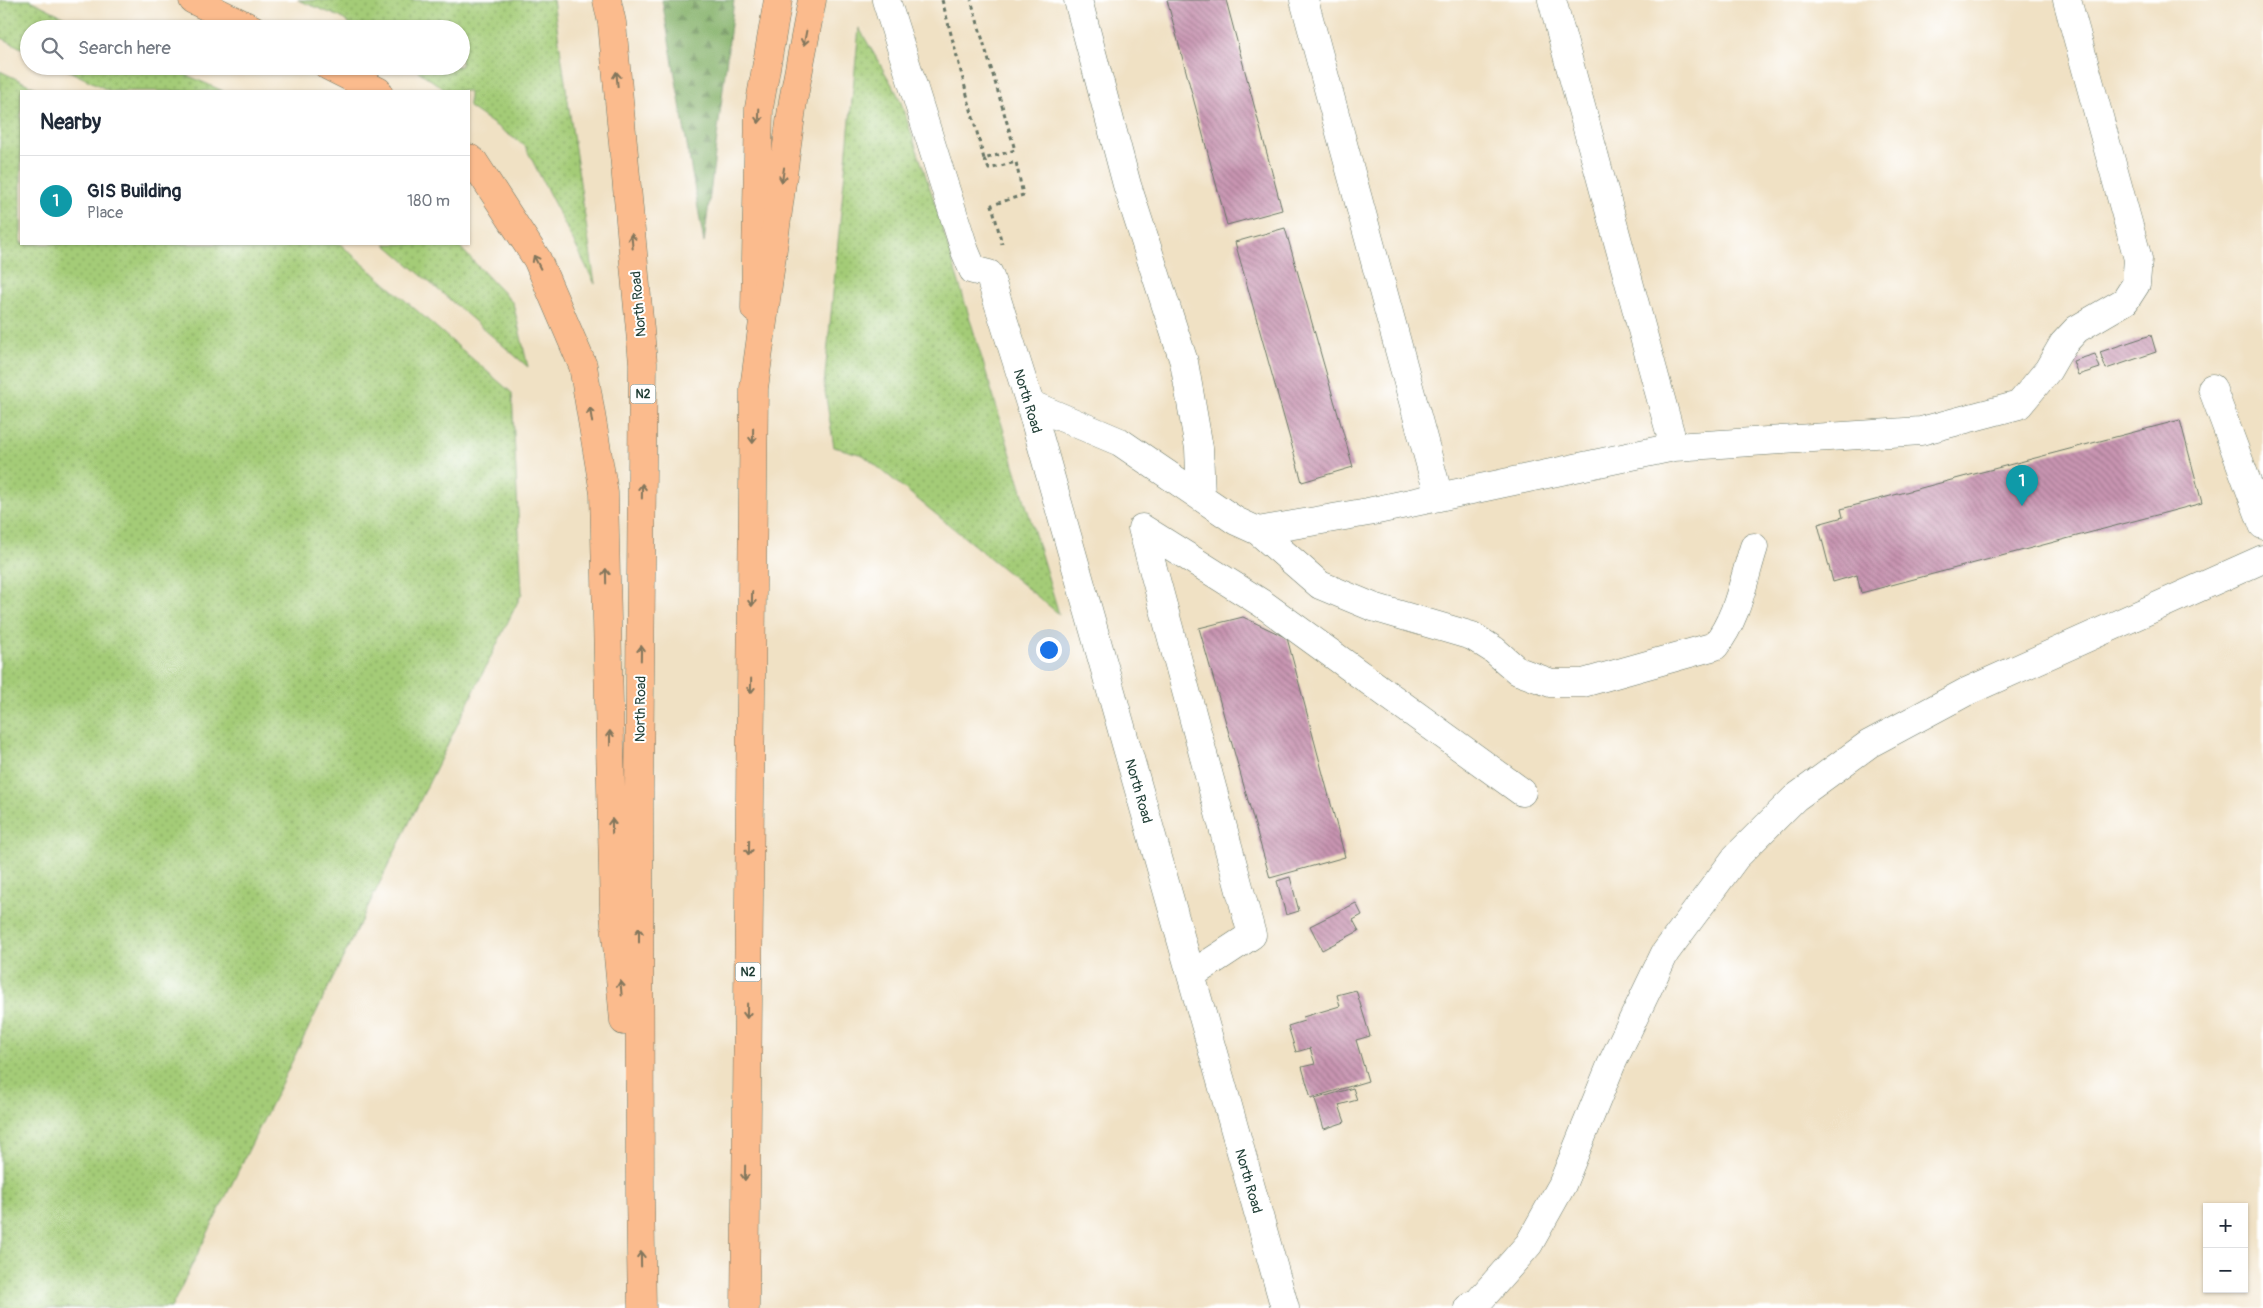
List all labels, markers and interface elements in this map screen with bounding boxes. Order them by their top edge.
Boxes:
search box [20,20,470,75]
one-way arrow [799,29,809,45]
icon: search [38,34,66,62]
text: Search here [78,36,171,60]
one-way arrow [612,72,622,88]
one-way arrow [754,107,763,123]
text: Nearby [40,109,101,136]
one-way arrow [777,167,787,183]
text: GIS Building [87,179,181,203]
text: 1 [53,191,59,211]
text: 180 m [407,191,450,211]
text: Place [87,203,123,223]
one-way arrow [627,234,637,250]
one-way arrow [532,255,542,270]
street label: North Road [627,270,650,338]
street label: North Road [1010,367,1045,435]
road number: N2 [630,384,656,404]
one-way arrow [586,407,596,423]
one-way arrow [748,428,758,444]
pin: 1 [2006,465,2038,506]
one-way arrow [637,483,647,499]
one-way arrow [601,568,611,584]
one-way arrow [747,590,757,607]
your location [1036,637,1062,663]
one-way arrow [636,645,645,661]
street label: North Road [631,676,650,742]
one-way arrow [746,677,756,693]
one-way arrow [605,731,614,747]
street label: North Road [1121,757,1156,825]
one-way arrow [607,818,616,834]
one-way arrow [744,840,754,856]
one-way arrow [634,927,644,944]
road number: N2 [736,962,760,982]
one-way arrow [616,980,625,996]
one-way arrow [742,1002,752,1018]
street label: North Road [1231,1147,1266,1215]
one-way arrow [741,1165,750,1181]
map controls [2203,1203,2248,1293]
button: + [2203,1203,2248,1248]
button: − [2203,1248,2248,1293]
one-way arrow [636,1252,646,1268]

